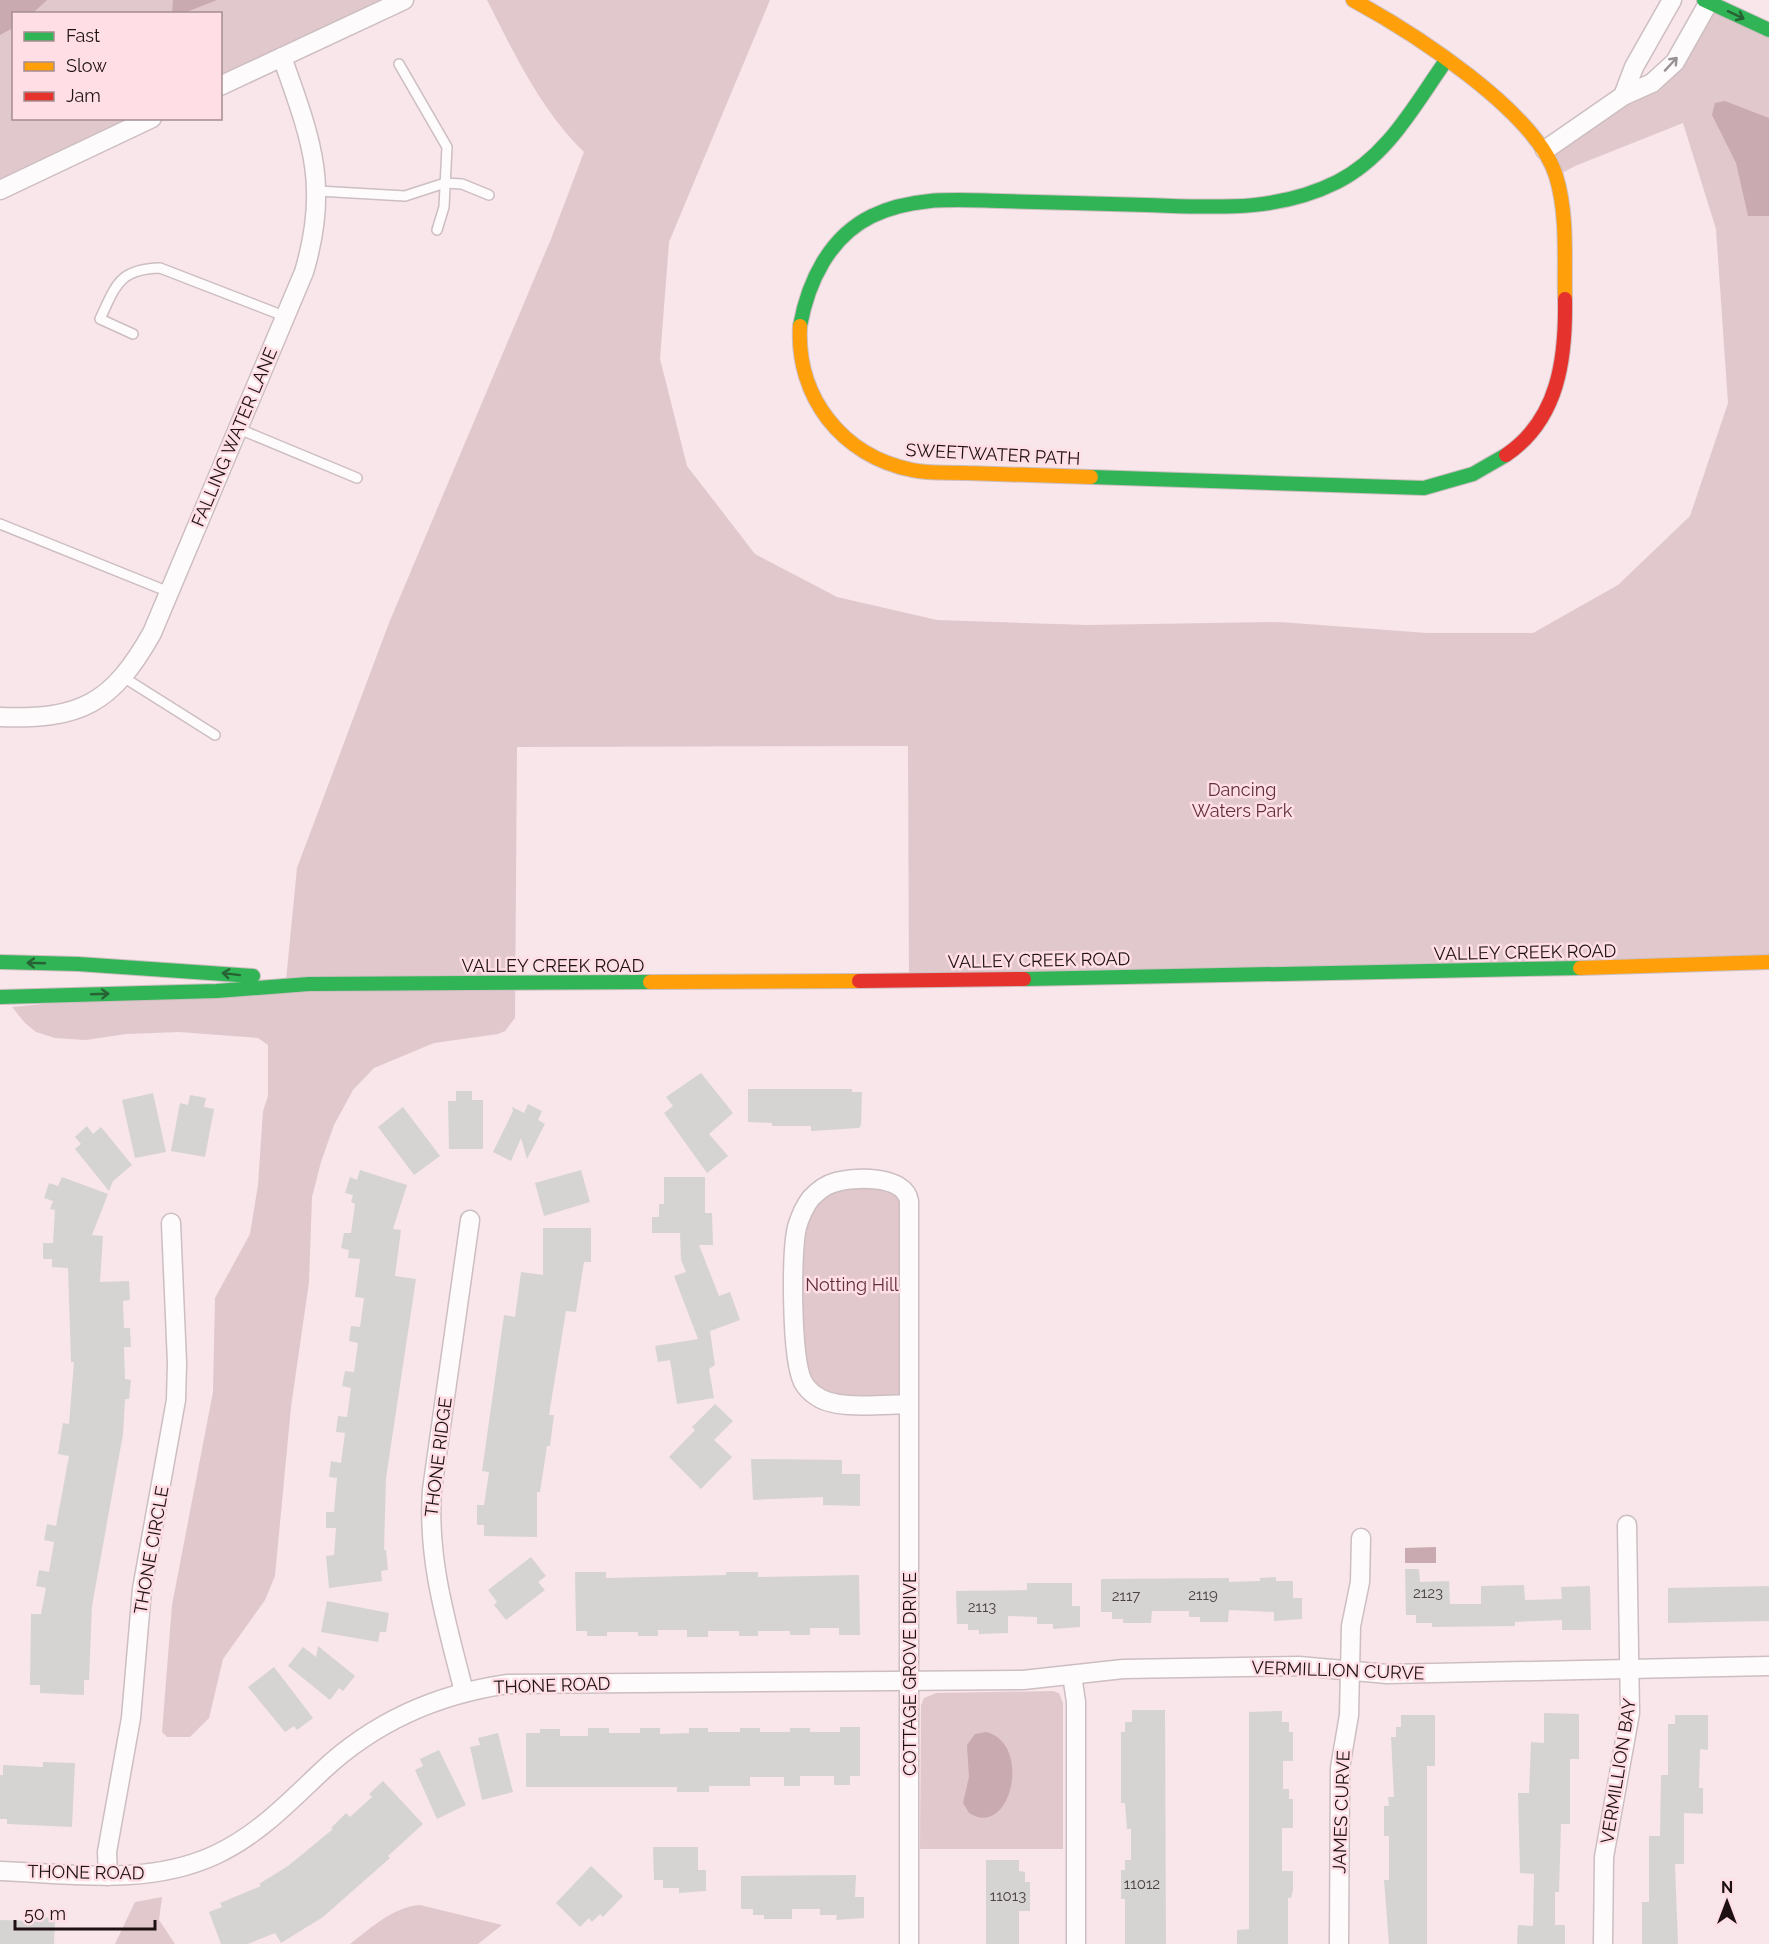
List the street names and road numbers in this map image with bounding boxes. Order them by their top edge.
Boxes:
street label: FALLING WATER LANE [187,344,281,530]
street label: SWEETWATER PATH [905,439,1081,469]
street label: VALLEY CREEK ROAD [1433,940,1617,964]
street label: VALLEY CREEK ROAD [947,948,1131,972]
street label: VALLEY CREEK ROAD [462,955,645,976]
street label: THONE RIDGE [420,1396,456,1518]
street label: THONE CIRCLE [129,1484,173,1616]
street label: COTTAGE GROVE DRIVE [899,1572,920,1776]
street label: VERMILLION CURVE [1251,1656,1425,1684]
street label: THONE ROAD [493,1672,611,1698]
street label: VERMILLION BAY [1596,1697,1640,1845]
street label: JAMES CURVE [1328,1750,1354,1874]
street label: THONE ROAD [27,1860,145,1884]

